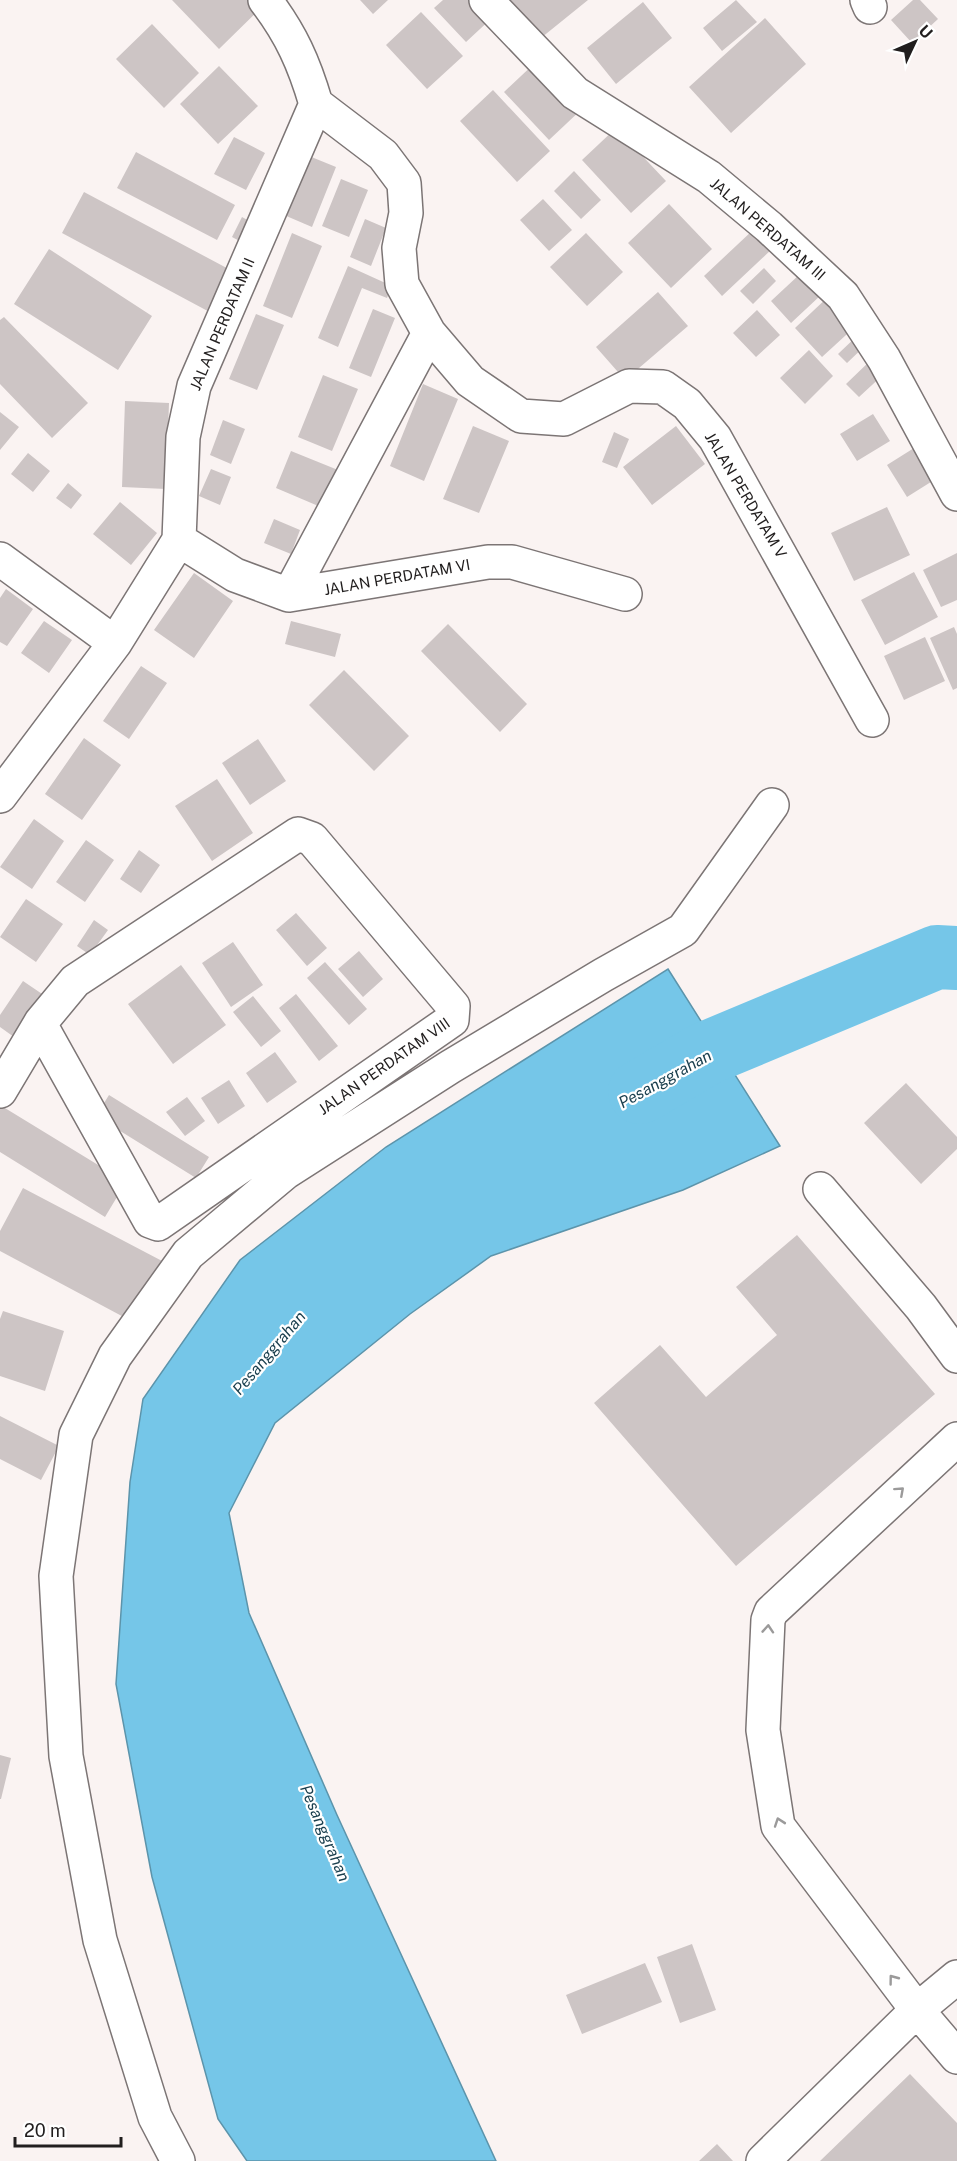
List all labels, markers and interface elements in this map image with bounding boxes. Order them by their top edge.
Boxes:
north arrow [885,12,945,72]
text: U [915,21,936,43]
street label: JALAN PERDATAM III [707,174,829,284]
street label: JALAN PERDATAM II [186,255,258,393]
street label: JALAN PERDATAM V [702,429,790,561]
street label: JALAN PERDATAM VI [323,556,471,598]
street label: JALAN PERDATAM VIII [315,1014,453,1118]
water label: Pesanggrahan [615,1046,715,1112]
water label: Pesanggrahan [229,1307,309,1399]
one-way arrow [893,1487,904,1498]
one-way arrow [761,1625,774,1634]
water label: Pesanggrahan [296,1782,354,1884]
one-way arrow [774,1818,786,1828]
one-way arrow [890,1975,901,1986]
scale bar [15,2110,122,2148]
text: 20 m [24,2120,66,2141]

